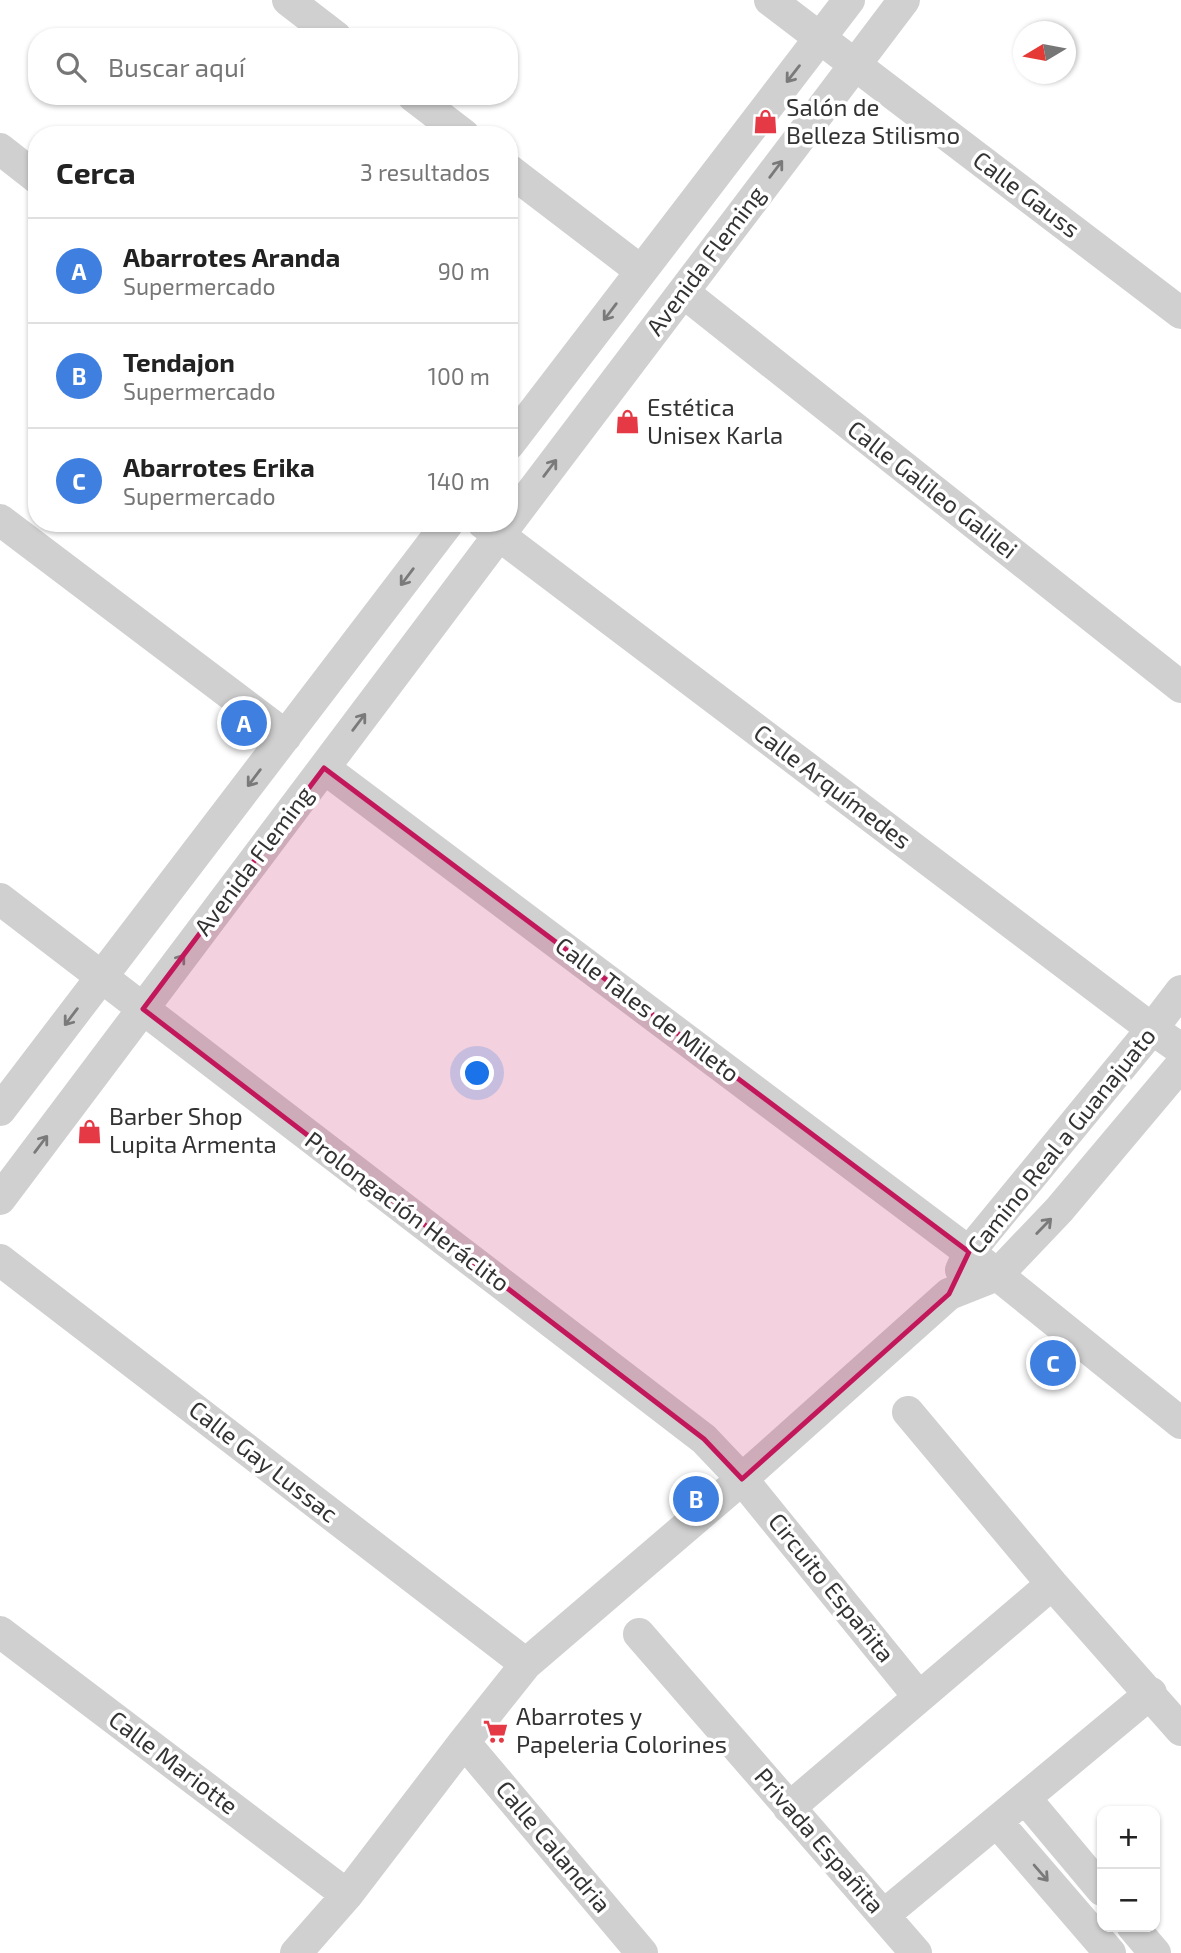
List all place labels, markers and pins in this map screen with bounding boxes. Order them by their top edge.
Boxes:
place label: Salón de Belleza Stilismo [786,92,960,149]
shop icon: Salón de Belleza Stilismo [752,108,780,136]
place label: Estética Unisex Karla [647,392,783,449]
shop icon: Estética Unisex Karla [613,408,641,436]
pin: A [221,697,267,749]
place label: Barber Shop Lupita Armenta [109,1101,277,1158]
shop icon: Barber Shop Lupita Armenta [75,1117,103,1145]
pin: C [1030,1337,1076,1389]
pin: B [673,1473,719,1525]
place label: Abarrotes y Papeleria Colorines [516,1701,727,1758]
supermarket icon: Abarrotes y Papeleria Colorines [482,1717,510,1745]

